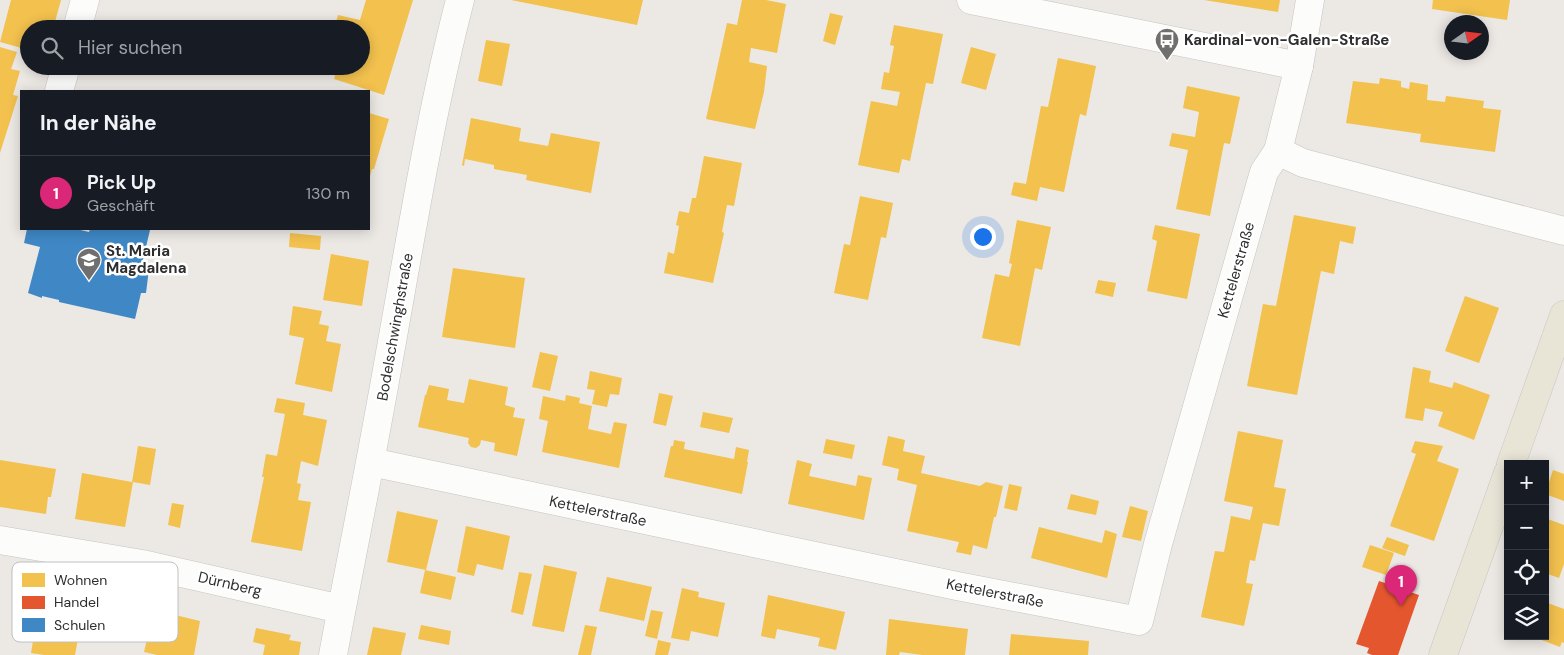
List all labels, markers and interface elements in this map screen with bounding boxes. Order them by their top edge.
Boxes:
north arrow [1444,15,1489,60]
search box [20,20,370,75]
bus stop icon: Kardinal-von-Galen-Straße [1154,27,1180,61]
place label: Kardinal-von-Galen-Straße [1184,30,1389,50]
icon: search [38,34,66,62]
text: Hier suchen [78,35,182,60]
text: In der Nähe [40,109,157,137]
text: Pick Up [87,170,156,195]
text: 1 [53,183,59,204]
text: 130 m [306,183,350,204]
text: Geschäft [87,195,155,216]
street label: Kettelerstraße [1213,220,1259,320]
your location [970,224,996,250]
place label: St. Maria Magdalena [106,241,186,278]
school or university icon: St. Maria Magdalena [76,247,102,281]
street label: Bodelschwinghstraße [372,252,418,402]
map controls [1504,460,1549,640]
button: + [1504,460,1549,505]
street label: Kettelerstraße [547,491,649,531]
button: − [1504,505,1549,550]
button: locate [1504,550,1549,595]
legend [12,562,178,642]
pin: 1 [1385,565,1417,606]
street label: Dürnberg [196,567,264,601]
text: Wohnen [54,571,107,589]
street label: Kettelerstraße [944,574,1046,612]
text: Handel [54,593,99,611]
button: layers [1504,595,1549,640]
text: Schulen [54,616,105,634]

